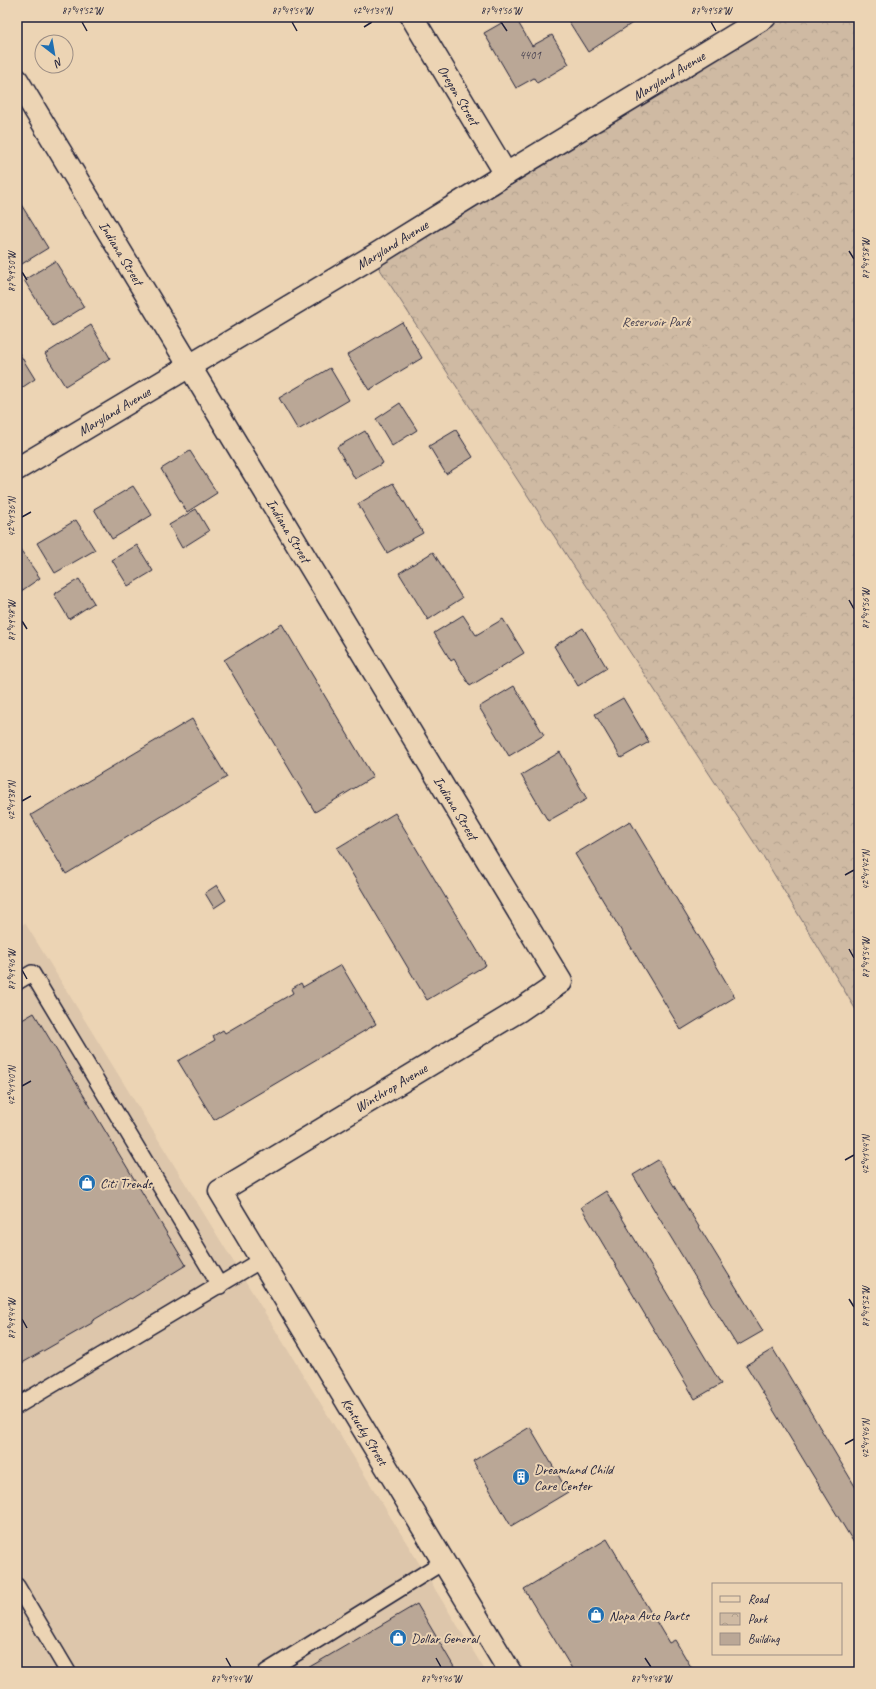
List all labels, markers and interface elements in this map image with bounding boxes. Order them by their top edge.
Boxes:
text: 87°49'52"W [62,4,104,17]
text: 87°49'54"W [272,4,314,17]
text: 42°41'34"N [352,4,394,17]
text: 87°49'56"W [481,4,523,17]
text: 87°49'58"W [691,4,733,17]
north arrow [34,34,74,74]
street label: Maryland Avenue [629,46,709,104]
house number: 4401 [519,47,541,63]
text: N [51,55,66,71]
street label: Oregon Street [434,62,484,130]
street label: Maryland Avenue [353,215,432,273]
street label: Indiana Street [96,218,148,290]
text: 87°49'58"W [859,237,872,279]
text: 87°49'50"W [5,250,18,292]
park label: Reservoir Park [622,313,691,330]
street label: Maryland Avenue [75,382,155,439]
text: 42°41'36"N [5,495,18,537]
street label: Indiana Street [263,495,316,567]
text: 87°49'56"W [859,587,872,629]
text: 87°49'48"W [5,599,18,641]
street label: Indiana Street [430,773,483,845]
text: 42°41'38"N [5,779,18,821]
text: 42°41'42"N [859,848,872,890]
text: 87°49'54"W [859,936,872,978]
text: 87°49'46"W [5,948,18,990]
street label: Winthrop Avenue [352,1059,431,1116]
text: 42°41'40"N [5,1064,18,1106]
text: 42°41'44"N [859,1133,872,1175]
shop icon: Citi Trends [77,1173,97,1193]
place label: Citi Trends [100,1175,153,1192]
text: 87°49'52"W [859,1285,872,1327]
text: 87°49'44"W [5,1297,18,1339]
street label: Kentucky Street [338,1394,392,1469]
text: 42°41'46"N [859,1417,872,1459]
place label: Dreamland Child Care Center [534,1461,615,1494]
building icon: Dreamland Child Care Center [511,1467,531,1487]
legend [712,1583,842,1655]
text: Road [748,1591,770,1607]
shop icon: Napa Auto Parts [586,1605,606,1625]
place label: Napa Auto Parts [609,1607,690,1624]
text: Park [748,1611,769,1627]
shop icon: Dollar General [388,1628,408,1648]
place label: Dollar General [411,1630,481,1647]
text: Building [748,1631,780,1647]
text: 87°49'44"W [211,1672,253,1685]
text: 87°49'46"W [421,1672,463,1685]
text: 87°49'48"W [631,1672,673,1685]

